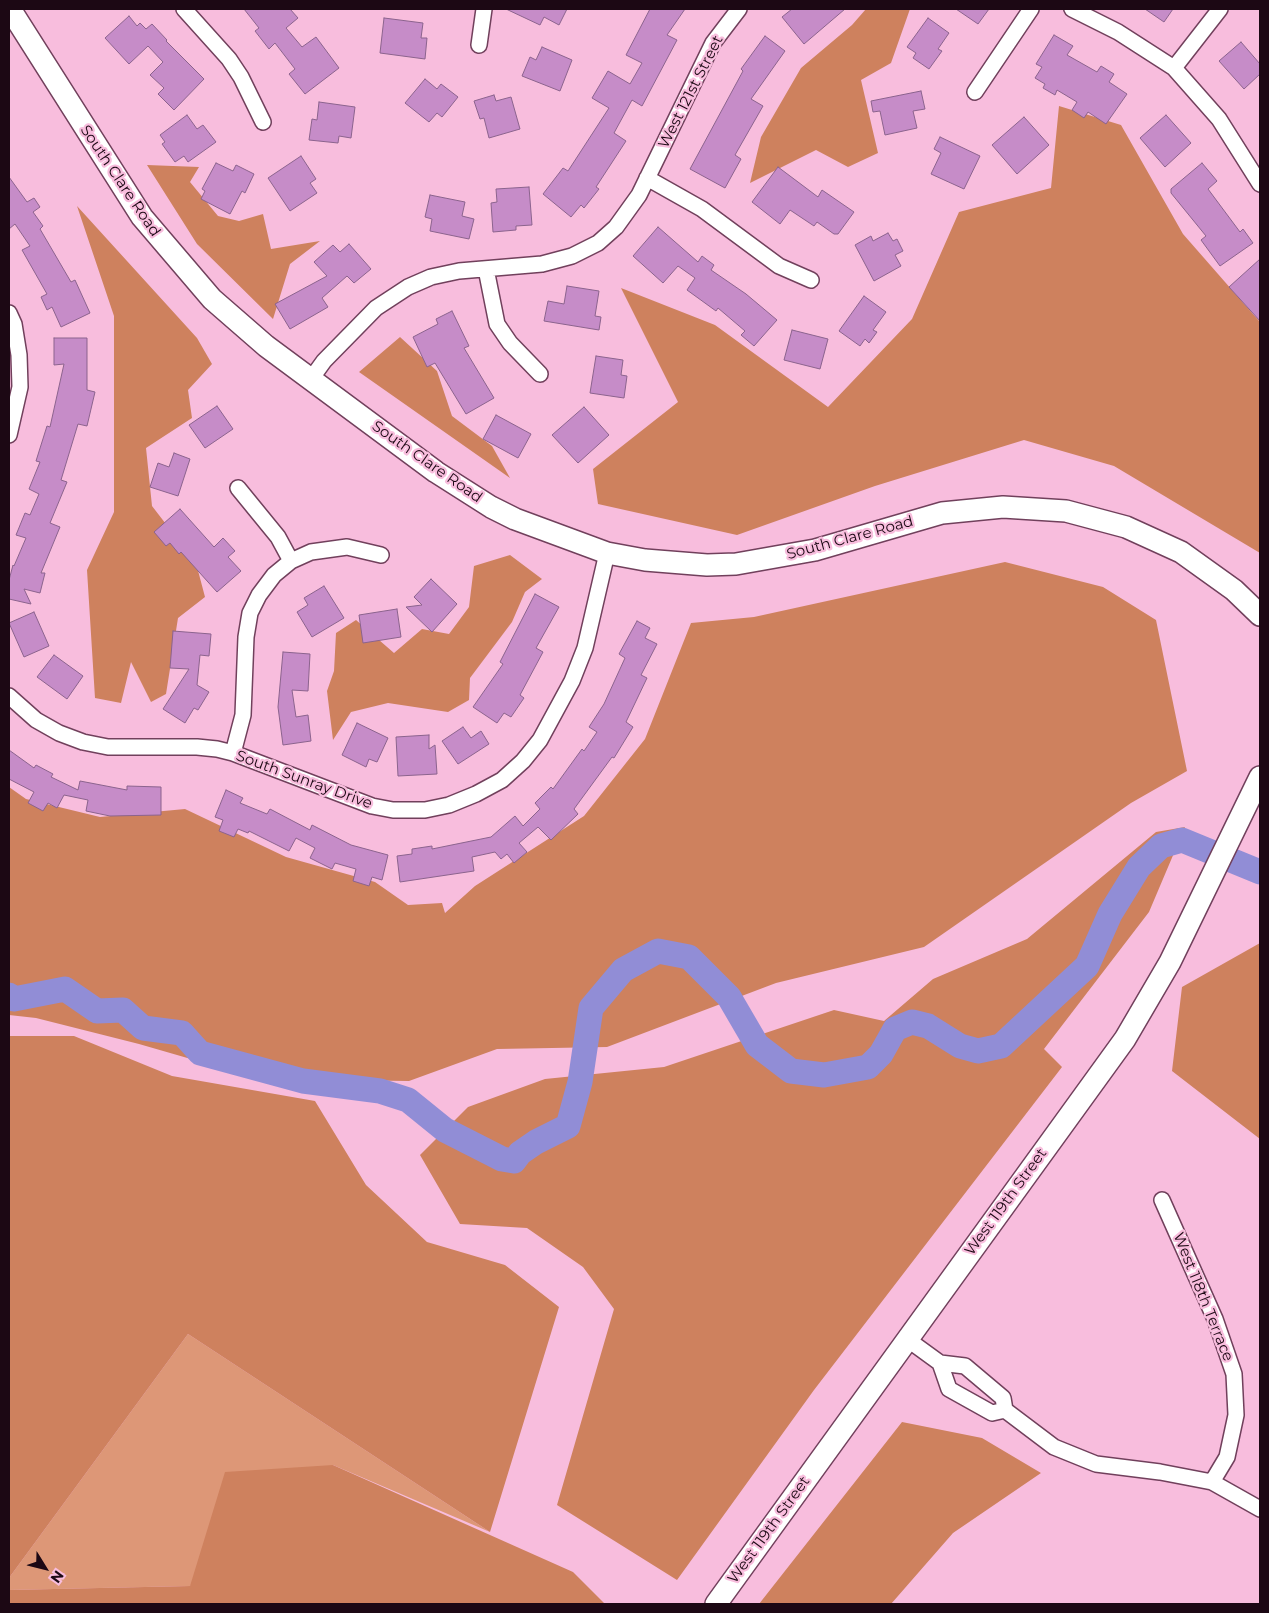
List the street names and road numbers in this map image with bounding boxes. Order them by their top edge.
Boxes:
street label: West 121st Street [655,33,727,151]
street label: South Clare Road [76,122,164,240]
street label: South Clare Road [368,417,486,507]
street label: South Clare Road [785,512,915,564]
street label: South Sunray Drive [233,747,375,813]
street label: West 119th Street [961,1145,1051,1259]
street label: West 118th Terrace [1169,1230,1237,1364]
street label: West 119th Street [724,1473,814,1587]

